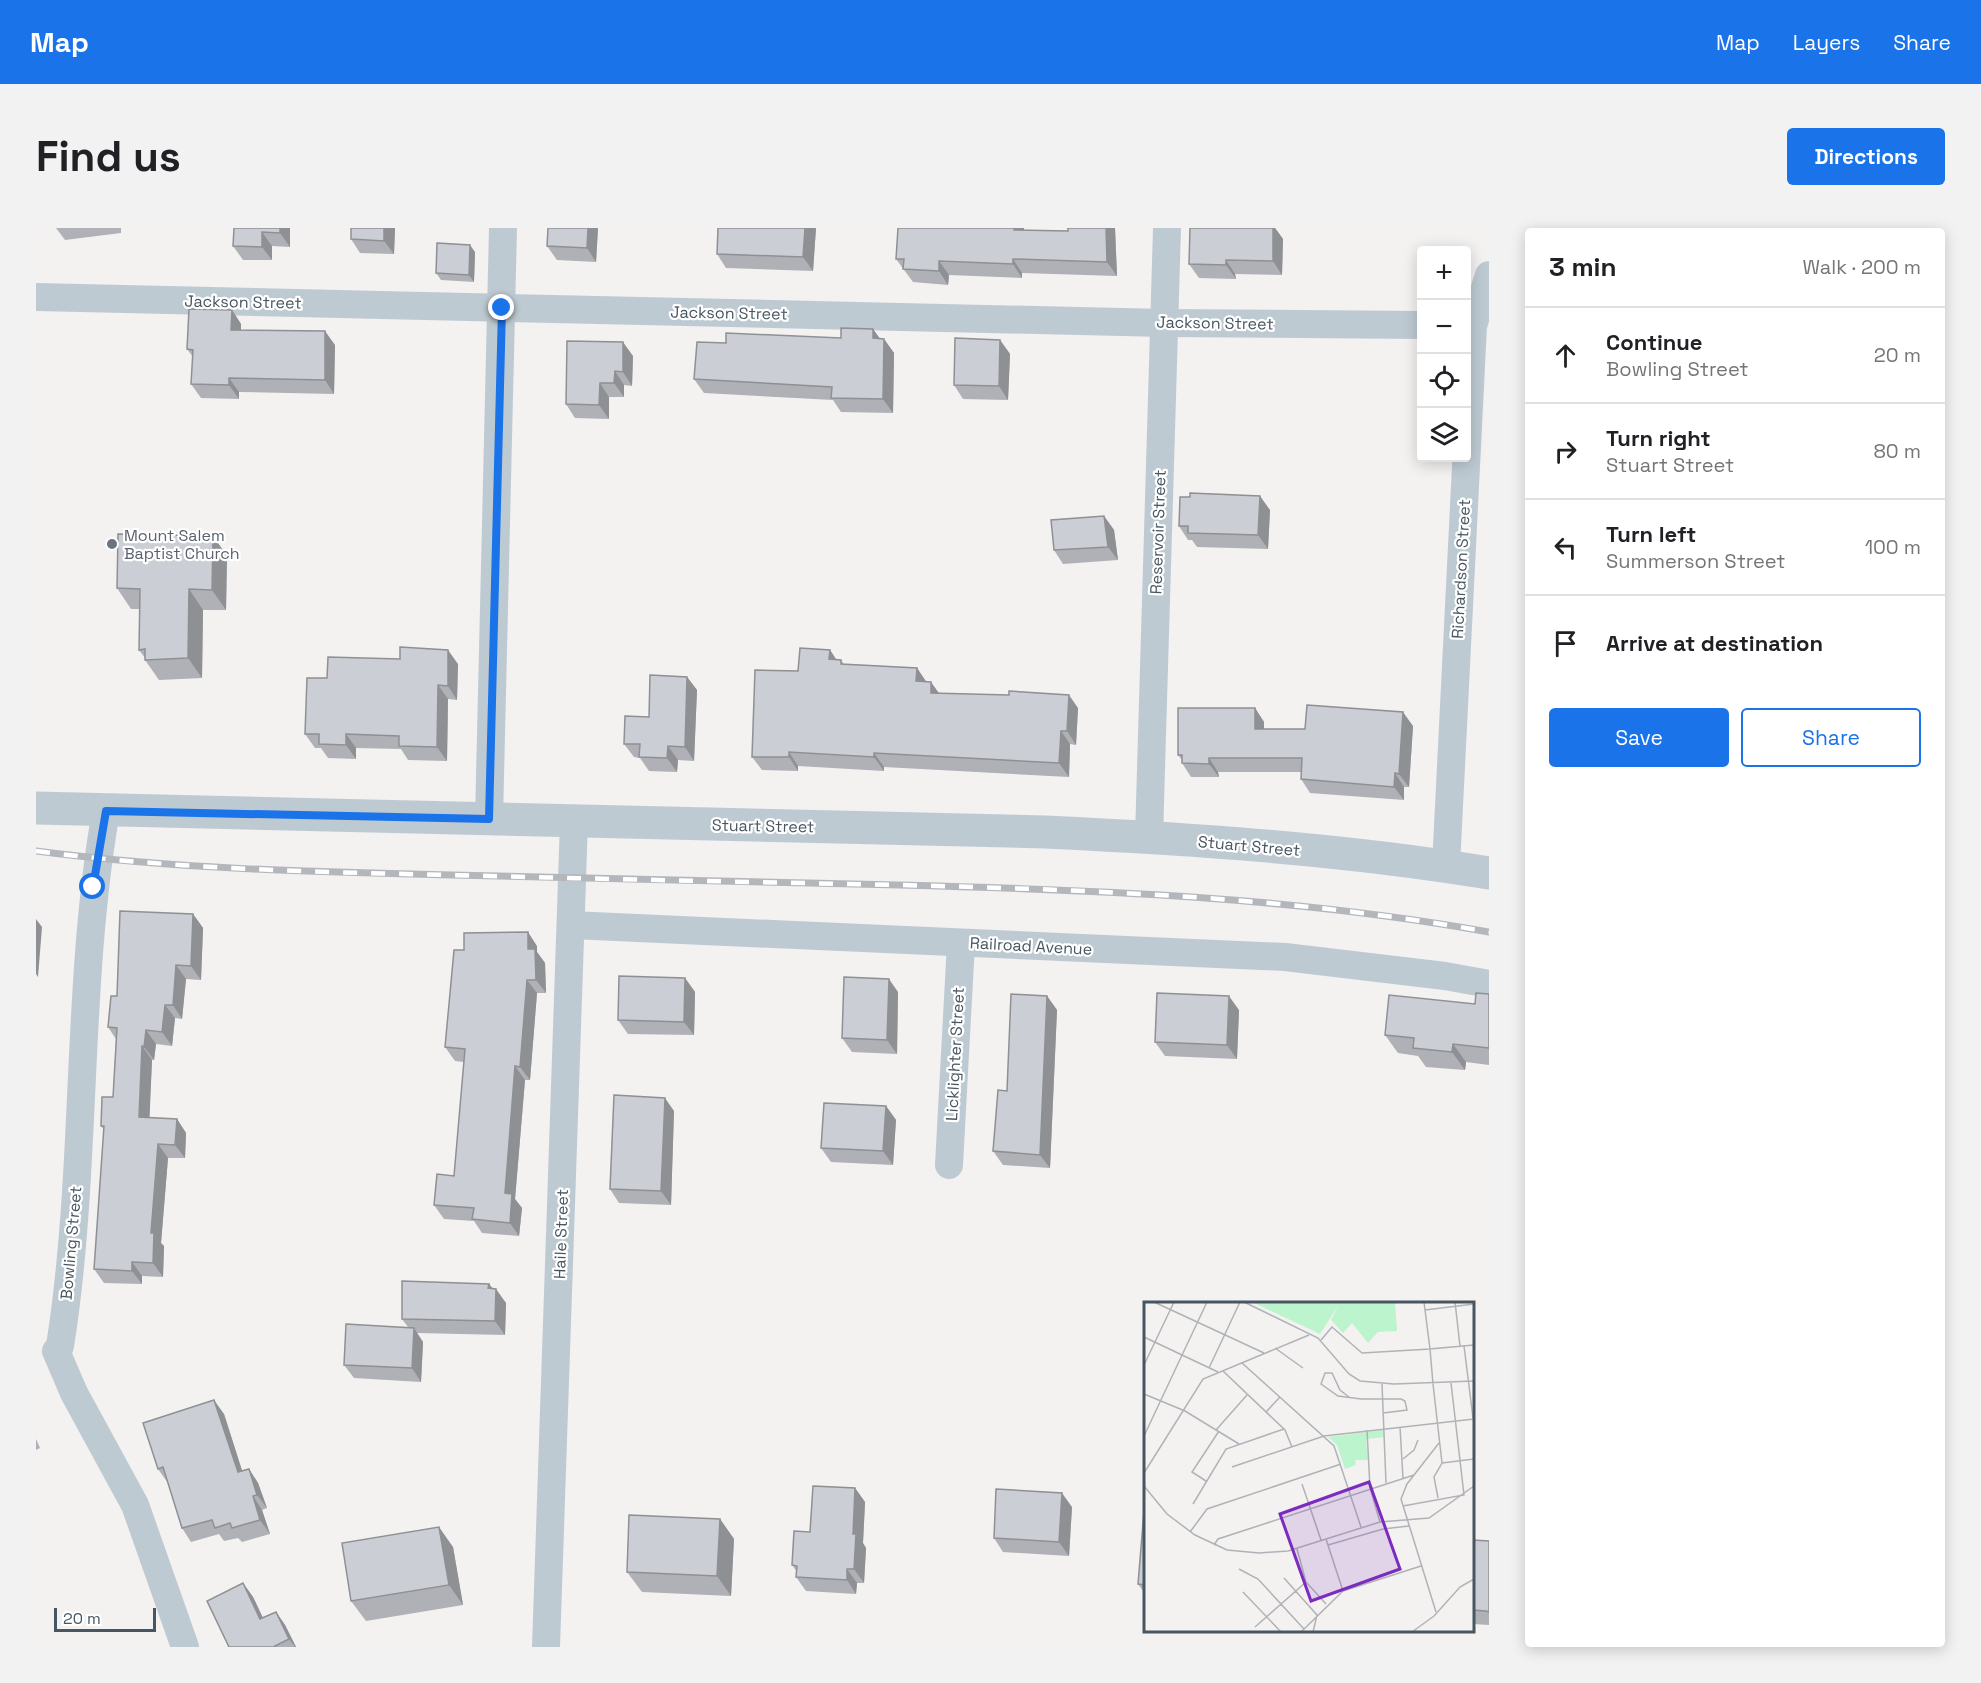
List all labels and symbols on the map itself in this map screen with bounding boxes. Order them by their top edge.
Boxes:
street label: Jackson Street [184,290,302,314]
route end [488,294,514,320]
street label: Jackson Street [670,301,788,325]
street label: Jackson Street [1156,311,1274,335]
street label: Reservoir Street [1145,469,1171,595]
street label: Richardson Street [1447,499,1475,639]
place label: Mount Salem Baptist Church [124,525,240,564]
marker: Mount Salem Baptist Church [105,537,119,551]
street label: Stuart Street [712,815,814,837]
street label: Stuart Street [1197,831,1301,861]
route start [79,873,105,899]
street label: Railroad Avenue [969,932,1093,960]
street label: Licklighter Street [941,986,969,1122]
street label: Bowling Street [56,1185,86,1301]
street label: Haile Street [549,1189,573,1279]
inset map [1144,1302,1474,1632]
scale bar [54,1605,156,1632]

